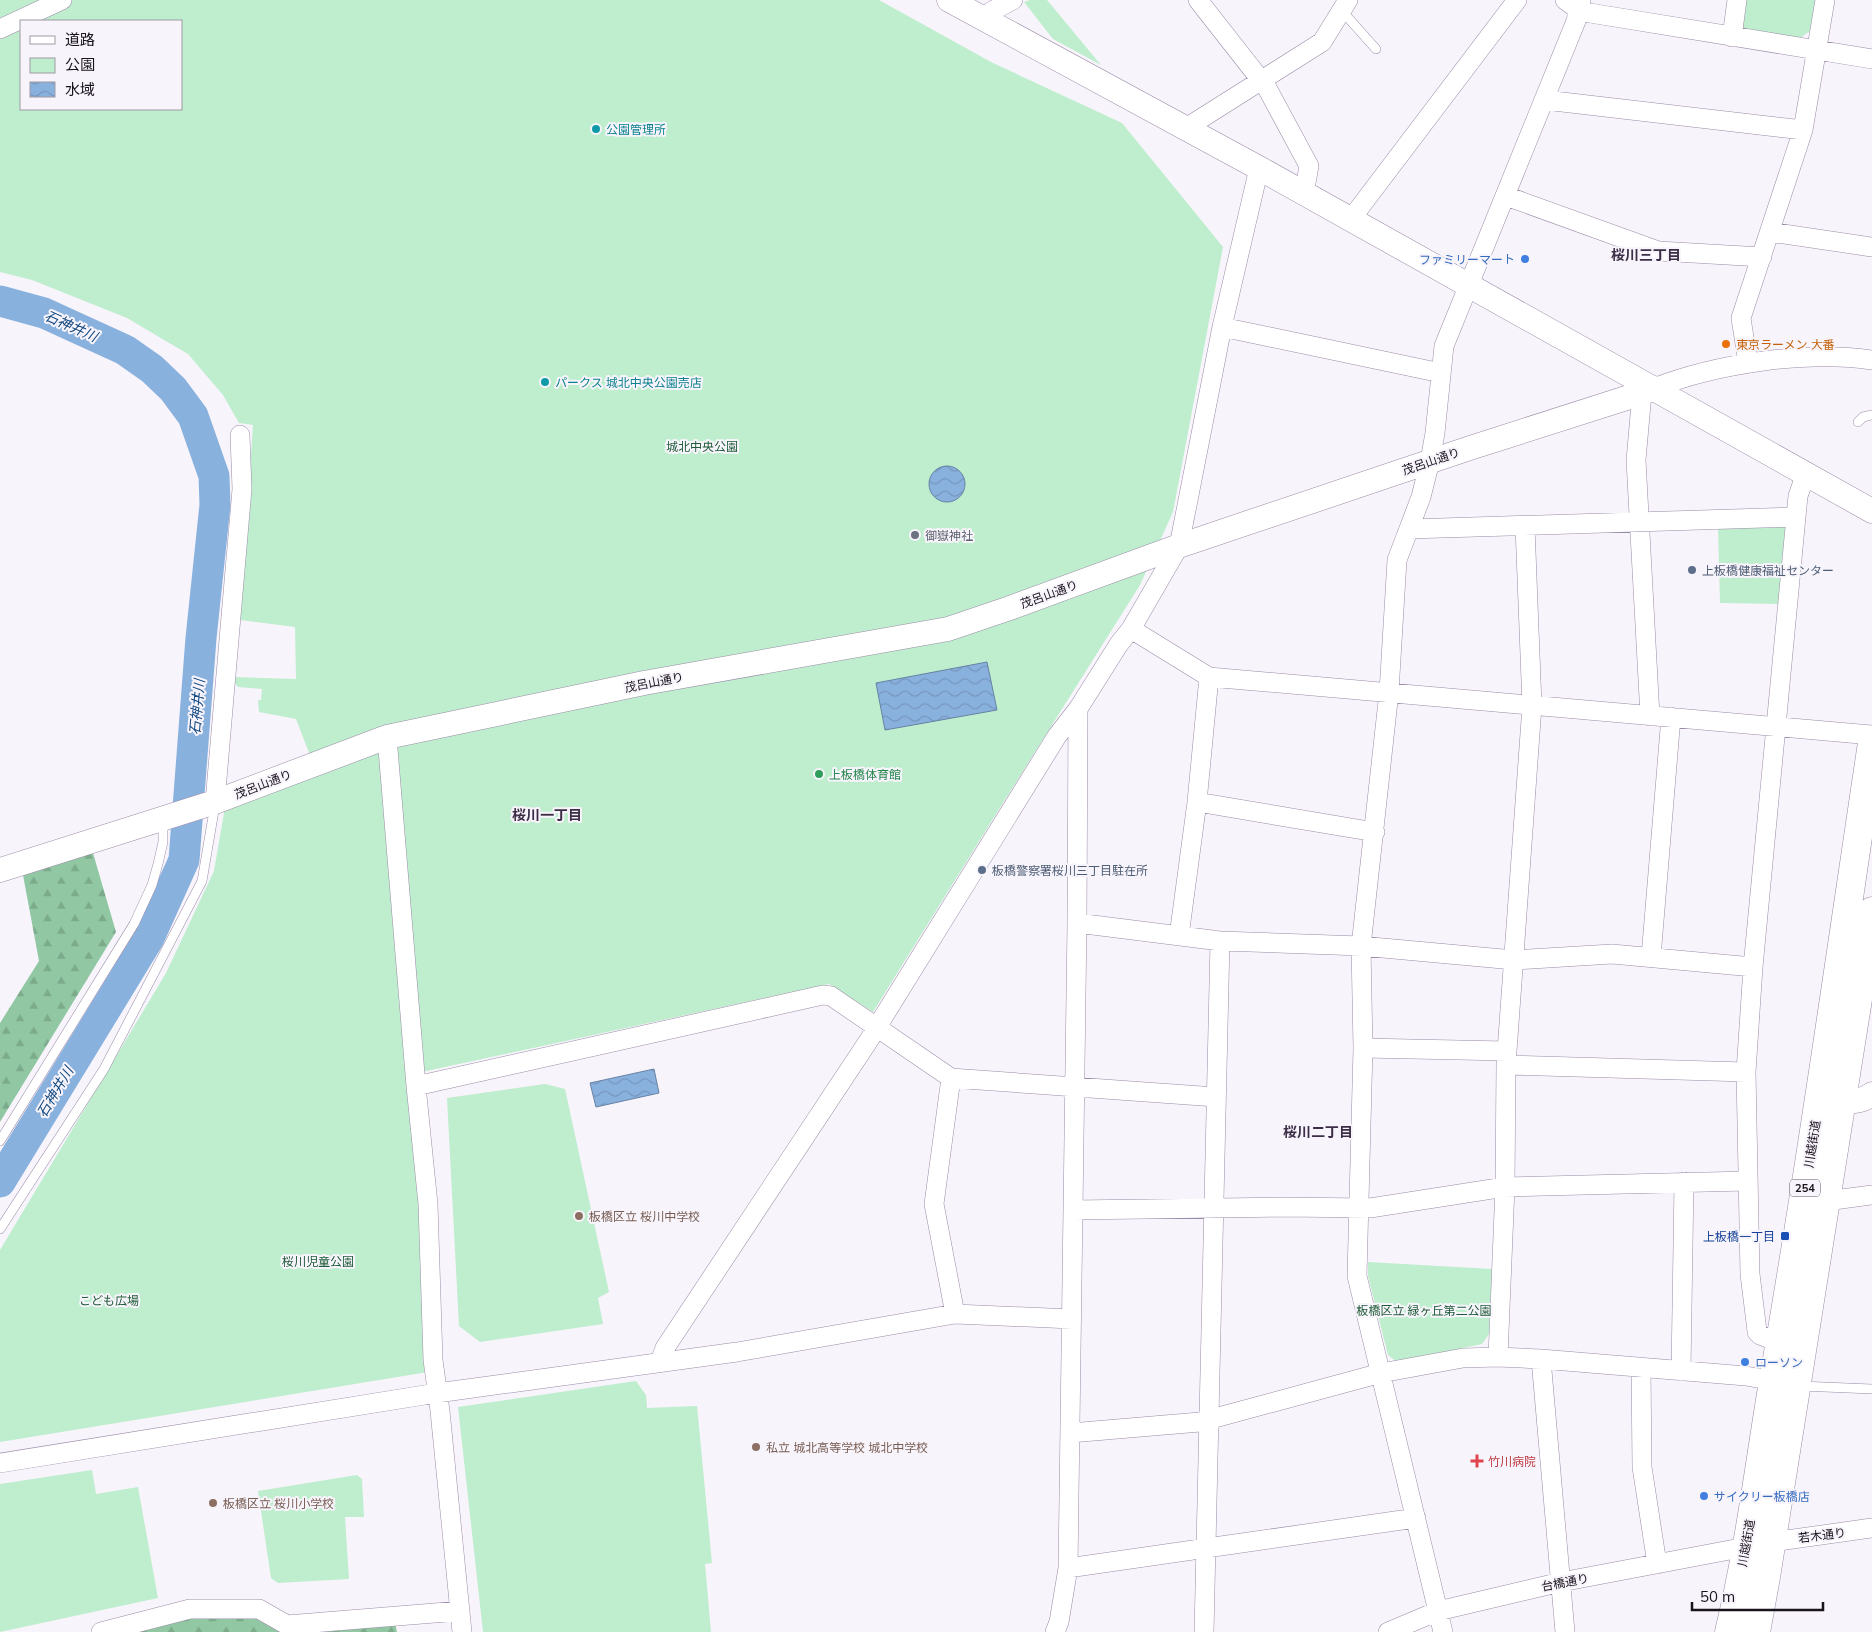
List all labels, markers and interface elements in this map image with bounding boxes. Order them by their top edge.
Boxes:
legend [20,20,182,110]
text: 道路 [65,30,95,49]
text: 公園 [65,55,95,74]
text: 水域 [65,80,95,99]
place label: 公園管理所 [606,122,666,137]
marker: 公園管理所 [590,123,602,135]
district label: 桜川三丁目 [1611,246,1681,264]
place label: ファミリーマート [1419,252,1515,267]
marker: ファミリーマート [1519,253,1531,265]
water label: 石神井川 [42,306,102,346]
place label: 東京ラーメン 大番 [1736,337,1835,352]
marker: 東京ラーメン 大番 [1720,338,1732,350]
place label: パークス 城北中央公園売店 [555,375,702,390]
marker: パークス 城北中央公園売店 [539,376,551,388]
park label: 城北中央公園 [666,439,738,454]
street label: 茂呂山通り [1400,444,1462,478]
place label: 御嶽神社 [925,528,973,543]
marker: 御嶽神社 [909,529,921,541]
place label: 上板橋健康福祉センター [1702,563,1834,578]
marker: 上板橋健康福祉センター [1686,564,1698,576]
street label: 茂呂山通り [1018,577,1080,611]
street label: 茂呂山通り [623,669,685,695]
water label: 石神井川 [186,676,209,736]
street label: 茂呂山通り [232,766,294,802]
place label: 上板橋体育館 [829,767,901,782]
marker: 上板橋体育館 [813,768,825,780]
district label: 桜川一丁目 [512,806,582,824]
place label: 板橋警察署桜川三丁目駐在所 [992,863,1148,878]
marker: 板橋警察署桜川三丁目駐在所 [976,864,988,876]
water label: 石神井川 [33,1062,78,1121]
street label: 川越街道 [1801,1119,1823,1169]
district label: 桜川二丁目 [1283,1123,1353,1141]
road number: 254 [1790,1180,1820,1196]
place label: 板橋区立 桜川中学校 [589,1209,700,1224]
marker: 板橋区立 桜川中学校 [573,1210,585,1222]
place label: 上板橋一丁目 [1703,1229,1775,1244]
marker: 上板橋一丁目 [1779,1230,1791,1242]
park label: 桜川児童公園 [282,1254,354,1269]
park label: こども広場 [79,1293,139,1308]
park label: 板橋区立 緑ヶ丘第二公園 [1356,1303,1492,1318]
place label: ローソン [1755,1355,1803,1370]
marker: ローソン [1739,1356,1751,1368]
place label: 私立 城北高等学校 城北中学校 [766,1440,928,1455]
marker: 私立 城北高等学校 城北中学校 [750,1441,762,1453]
marker: 竹川病院 [1470,1454,1484,1468]
place label: 竹川病院 [1488,1454,1536,1469]
place label: サイクリー板橋店 [1714,1489,1810,1504]
marker: サイクリー板橋店 [1698,1490,1710,1502]
place label: 板橋区立 桜川小学校 [223,1496,334,1511]
marker: 板橋区立 桜川小学校 [207,1497,219,1509]
street label: 川越街道 [1734,1518,1758,1568]
street label: 若木通り [1797,1525,1847,1545]
street label: 台橋通り [1540,1570,1590,1594]
scale bar [1692,1580,1823,1612]
text: 50 m [1700,1587,1735,1606]

